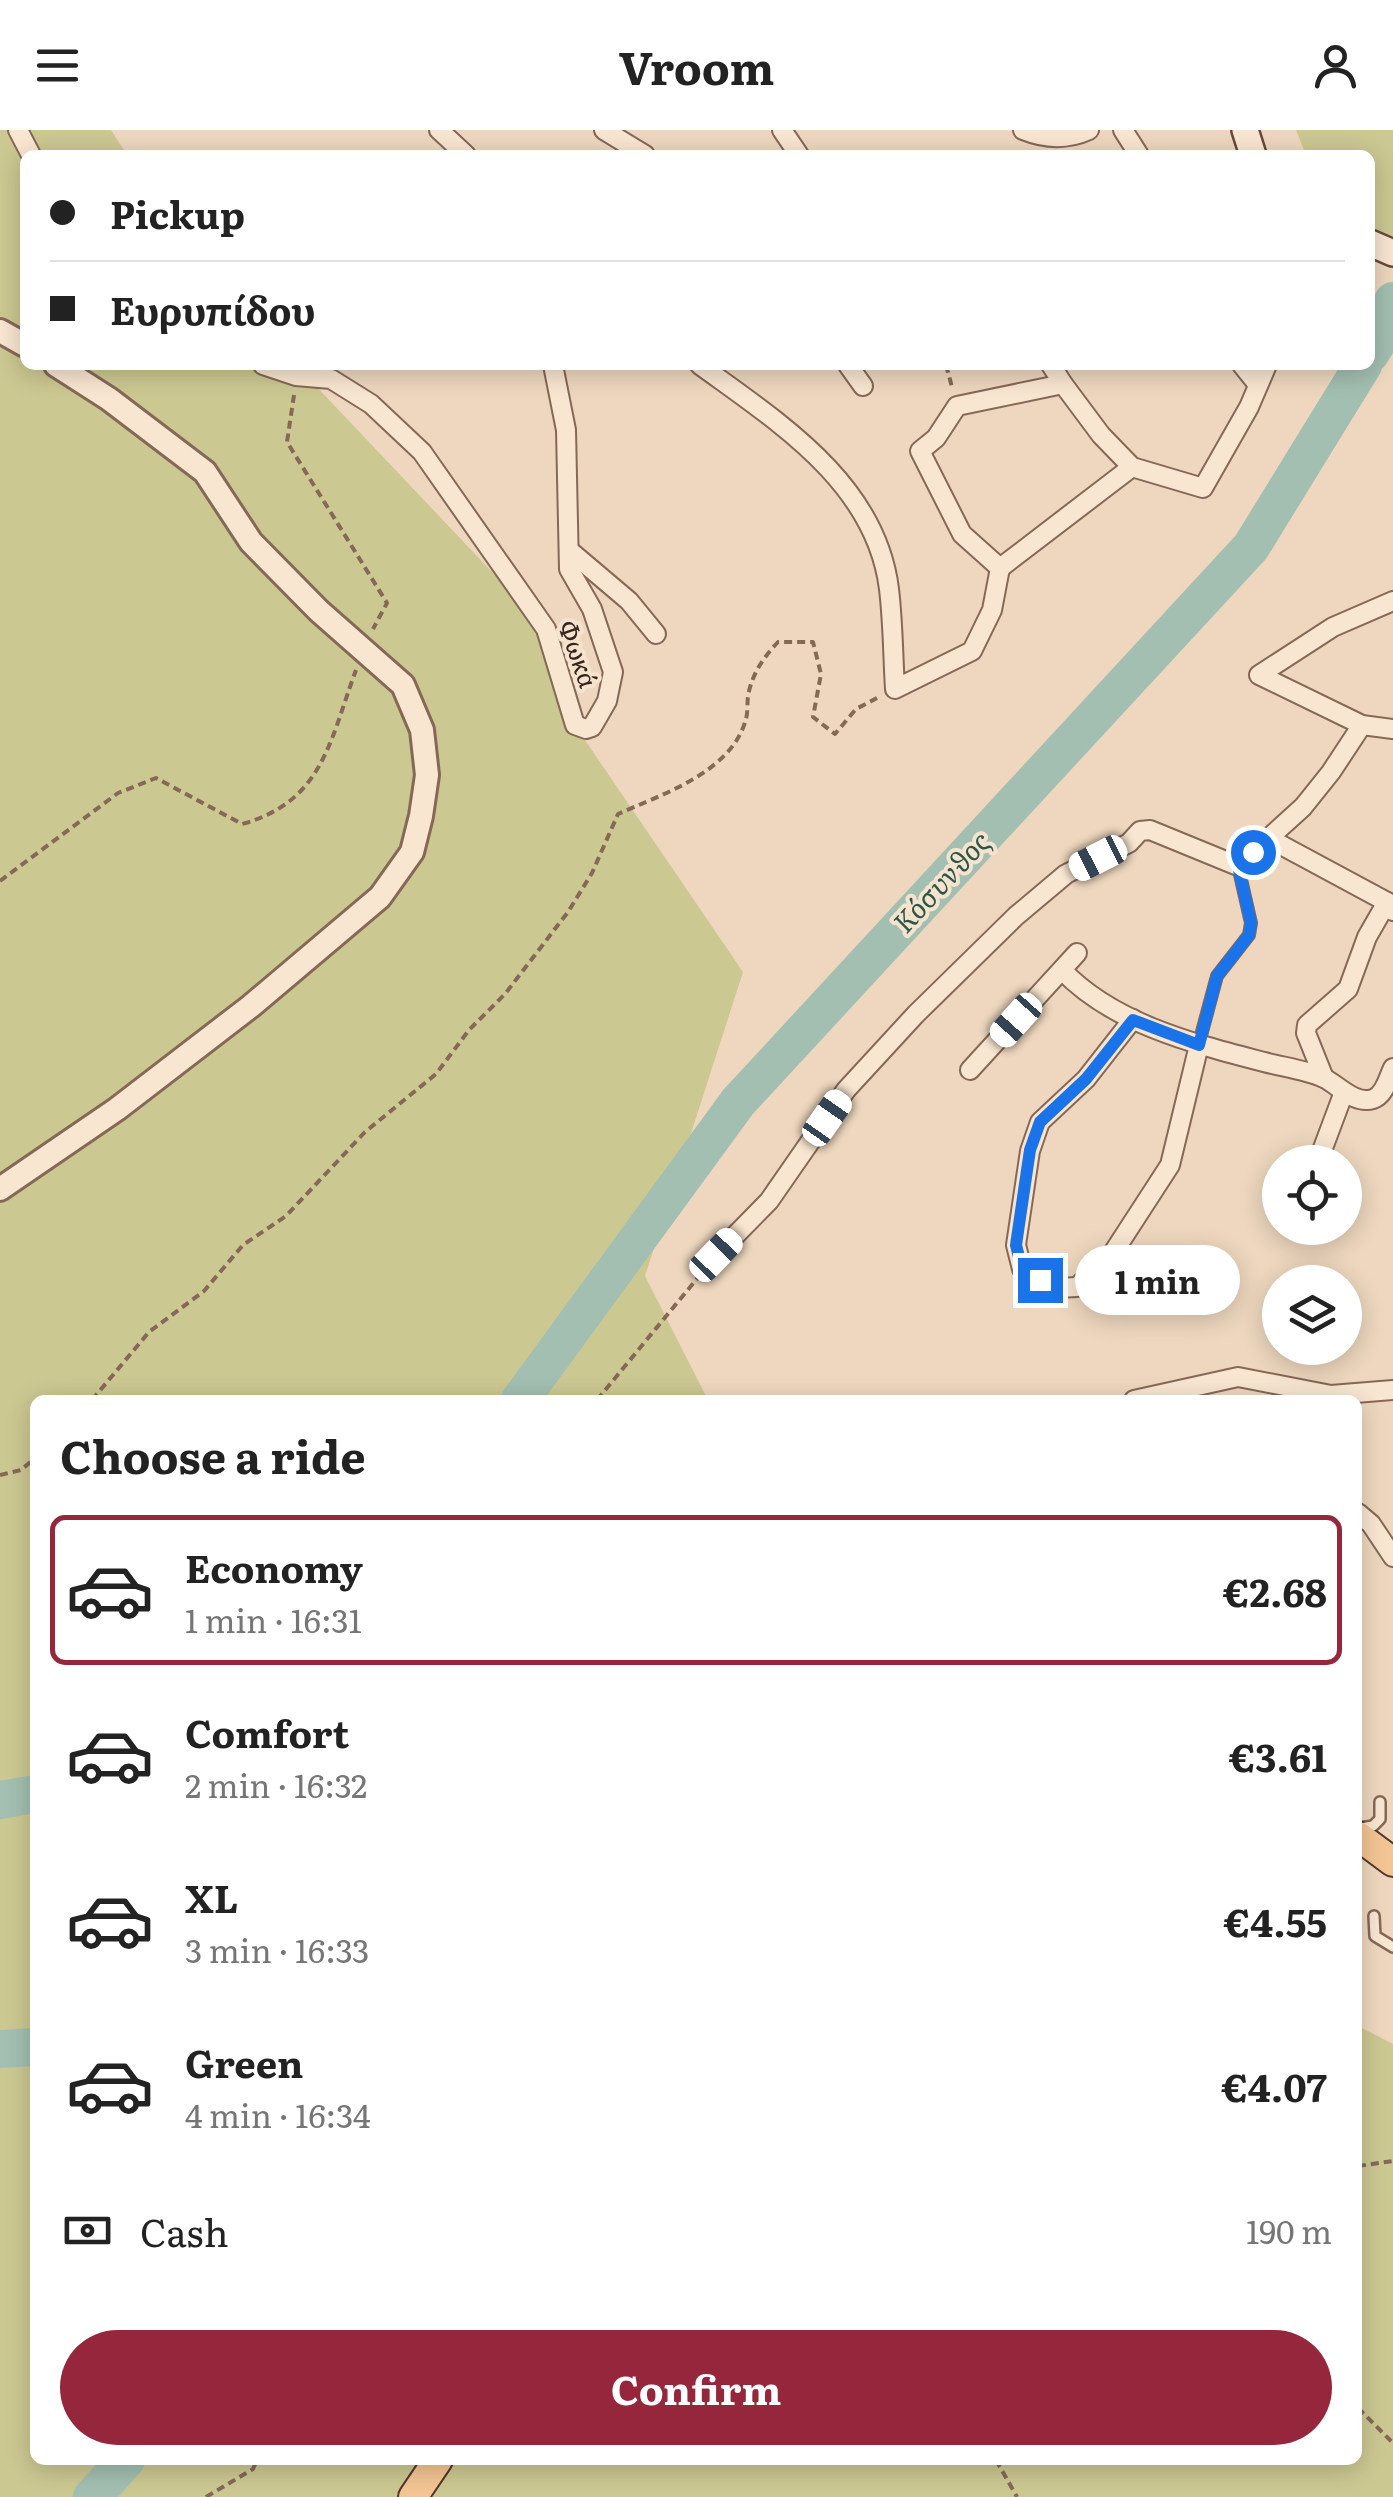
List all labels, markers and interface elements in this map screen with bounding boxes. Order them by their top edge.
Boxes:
text: Vroom [619,32,774,99]
icon: menu [30,38,85,93]
icon: person [1308,38,1363,93]
text: Pickup [110,184,245,241]
text: Ευρυπίδου [110,280,315,337]
street label: Φωκά [551,614,608,693]
water label: Κόσυνθος [882,820,999,941]
route start [1231,830,1276,875]
car [1064,831,1132,885]
car [985,988,1047,1052]
car [798,1085,856,1151]
map controls [1262,1145,1362,1365]
button: locate [1262,1145,1362,1245]
car [684,1223,748,1287]
callout: 1 min [1075,1245,1240,1315]
text: 1 min [1115,1256,1200,1304]
route end [1018,1258,1063,1303]
button: layers [1262,1265,1362,1365]
text: Choose a ride [60,1421,366,1488]
text: Economy [185,1538,363,1595]
icon: car [65,1545,155,1635]
text: €2.68 [1223,1562,1327,1619]
text: 1 min · 16:31 [185,1595,362,1643]
text: Comfort [185,1703,349,1760]
icon: car [65,1710,155,1800]
text: €3.61 [1229,1727,1327,1784]
text: 2 min · 16:32 [185,1760,367,1808]
text: XL [185,1868,238,1925]
icon: car [65,1875,155,1965]
text: €4.55 [1224,1892,1327,1949]
text: 3 min · 16:33 [185,1925,369,1973]
text: Green [185,2033,303,2090]
icon: car [65,2040,155,2130]
text: €4.07 [1221,2057,1327,2114]
text: 4 min · 16:34 [185,2090,371,2138]
text: Cash [140,2202,229,2259]
icon: cash [60,2203,115,2258]
text: 190 m [1246,2206,1332,2254]
button: Confirm [60,2330,1332,2445]

